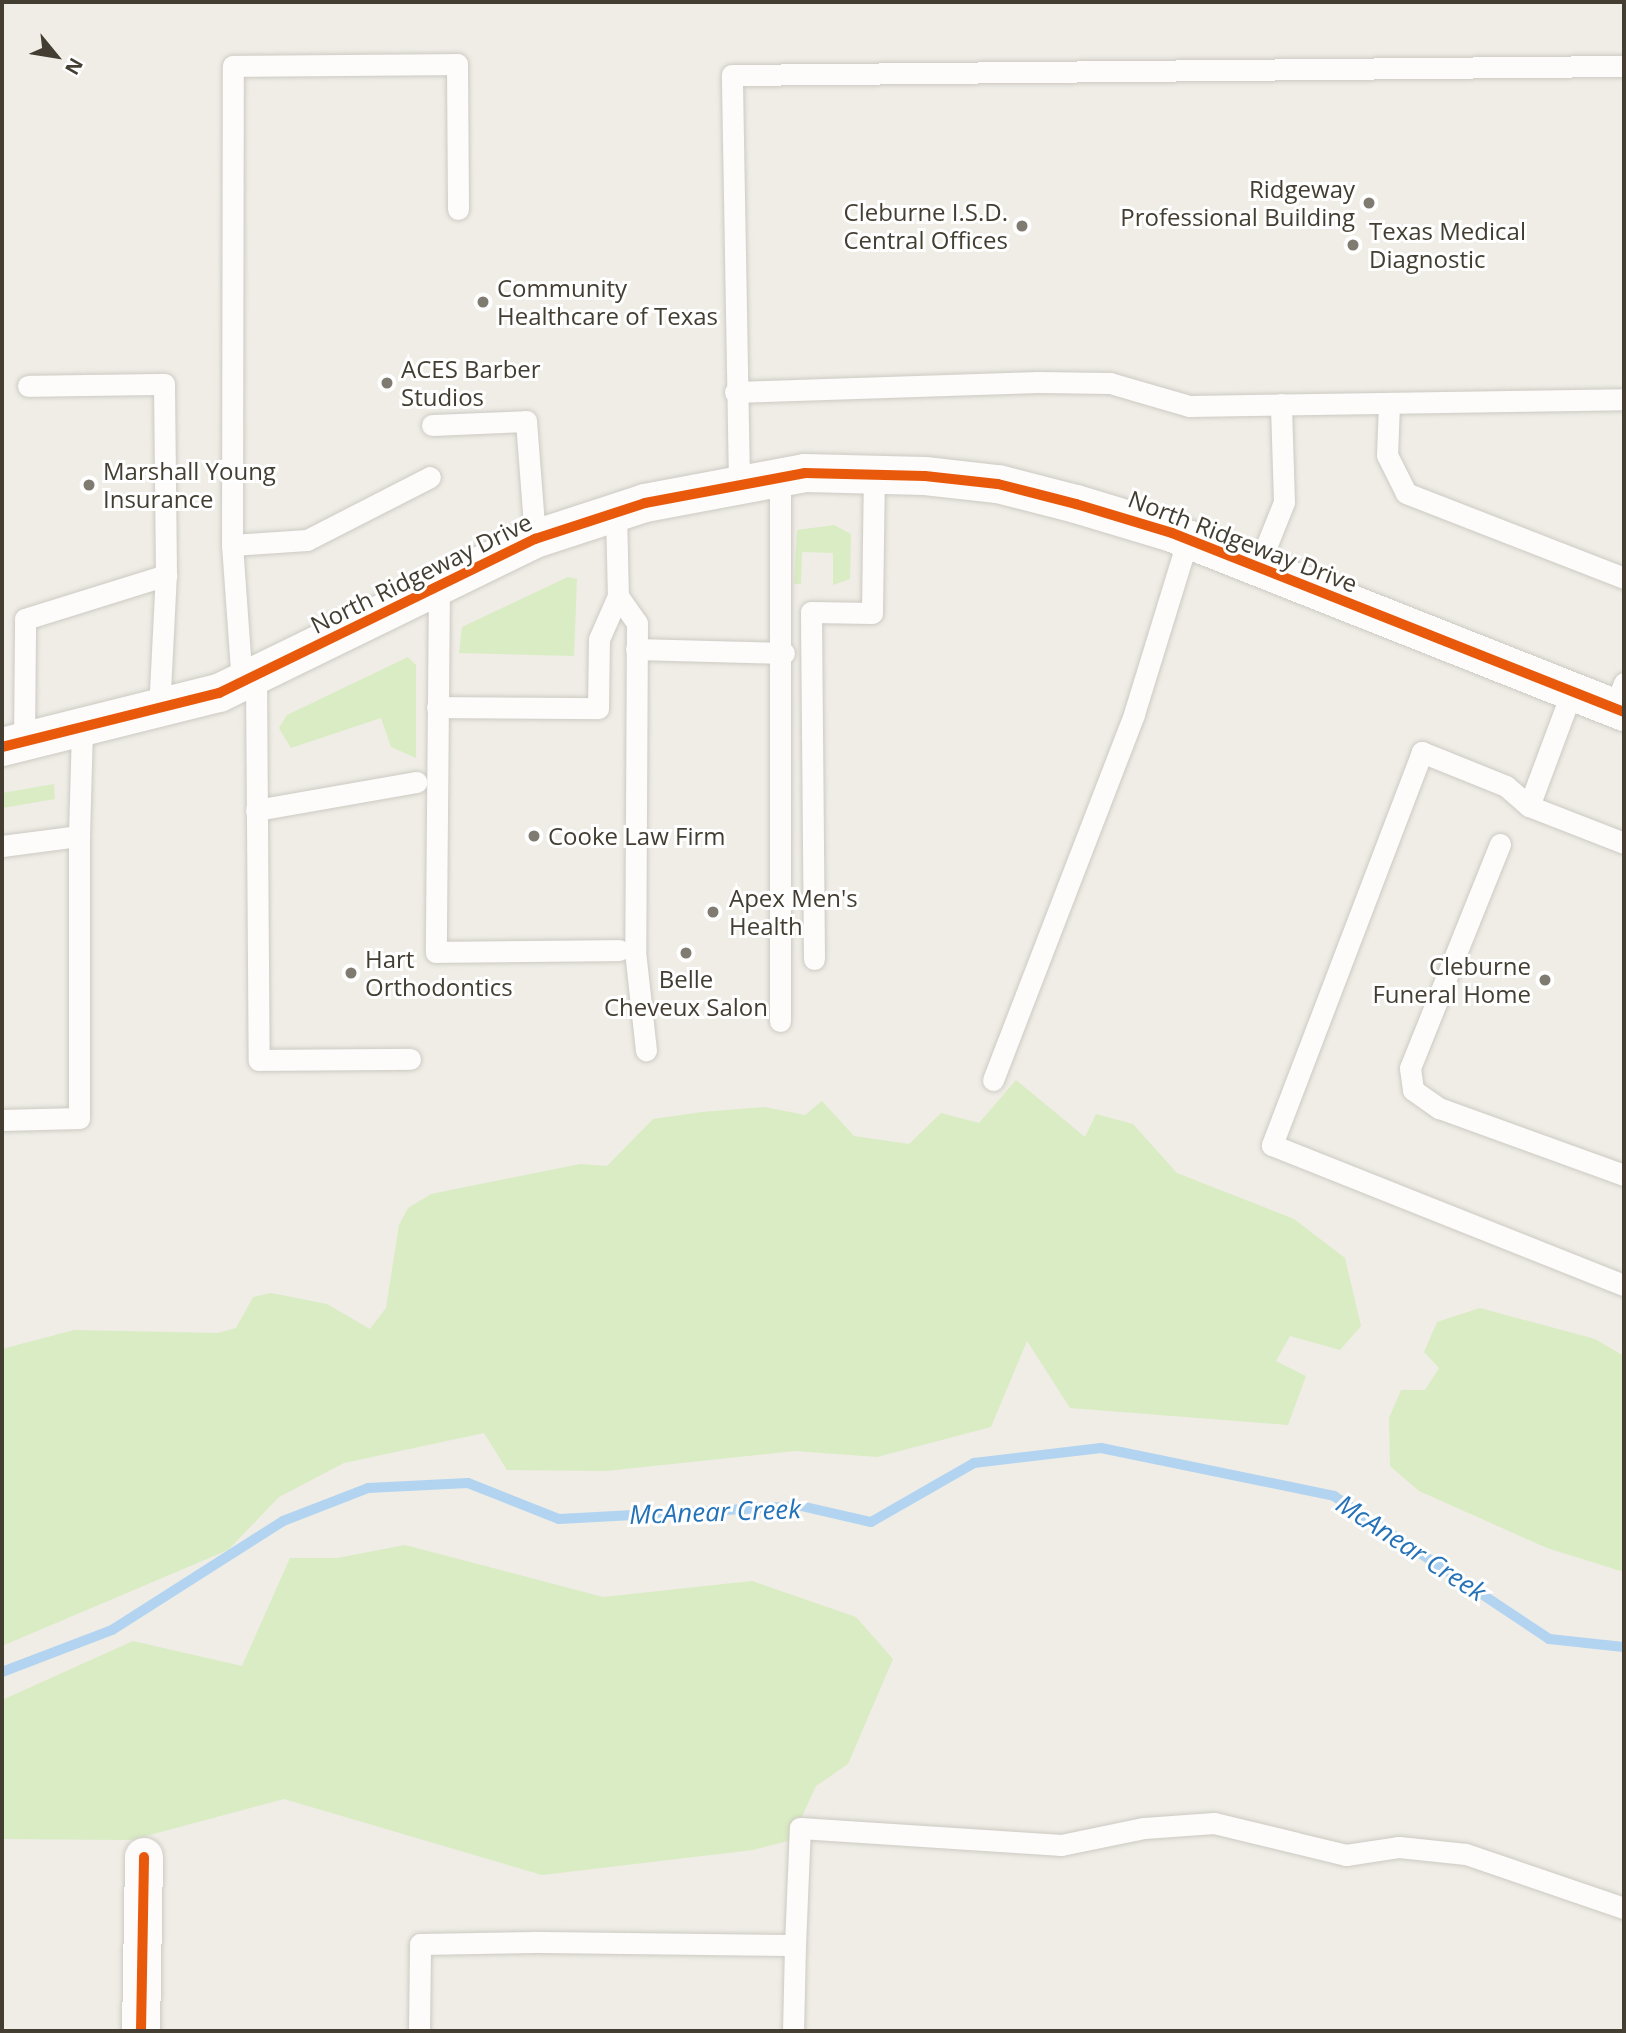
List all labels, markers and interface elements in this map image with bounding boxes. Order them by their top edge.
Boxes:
north arrow [21,21,91,91]
text: N [59,53,89,80]
place label: Ridgeway Professional Building [1120,175,1355,231]
marker: Ridgeway Professional Building [1361,195,1377,211]
place label: Cleburne I.S.D. Central Offices [843,198,1008,254]
place label: Texas Medical Diagnostic [1369,217,1526,273]
marker: Cleburne I.S.D. Central Offices [1014,218,1030,234]
marker: Texas Medical Diagnostic [1343,235,1363,255]
place label: Community Healthcare of Texas [497,274,718,330]
marker: Community Healthcare of Texas [475,294,491,310]
place label: ACES Barber Studios [401,355,541,411]
marker: ACES Barber Studios [379,375,395,391]
place label: Marshall Young Insurance [103,457,276,513]
marker: Marshall Young Insurance [81,477,97,493]
street label: North Ridgeway Drive [1124,484,1362,598]
street label: North Ridgeway Drive [306,507,536,639]
place label: Cooke Law Firm [548,822,725,850]
marker: Cooke Law Firm [526,828,542,844]
place label: Apex Men's Health [729,884,858,940]
marker: Apex Men's Health [703,902,723,922]
place label: Hart Orthodontics [365,945,513,1001]
marker: Belle Cheveux Salon [678,945,694,961]
place label: Cleburne Funeral Home [1372,952,1531,1008]
marker: Hart Orthodontics [343,965,359,981]
place label: Belle Cheveux Salon [604,965,768,1021]
marker: Cleburne Funeral Home [1537,972,1553,988]
water label: McAnear Creek [1330,1488,1492,1608]
water label: McAnear Creek [629,1493,801,1531]

